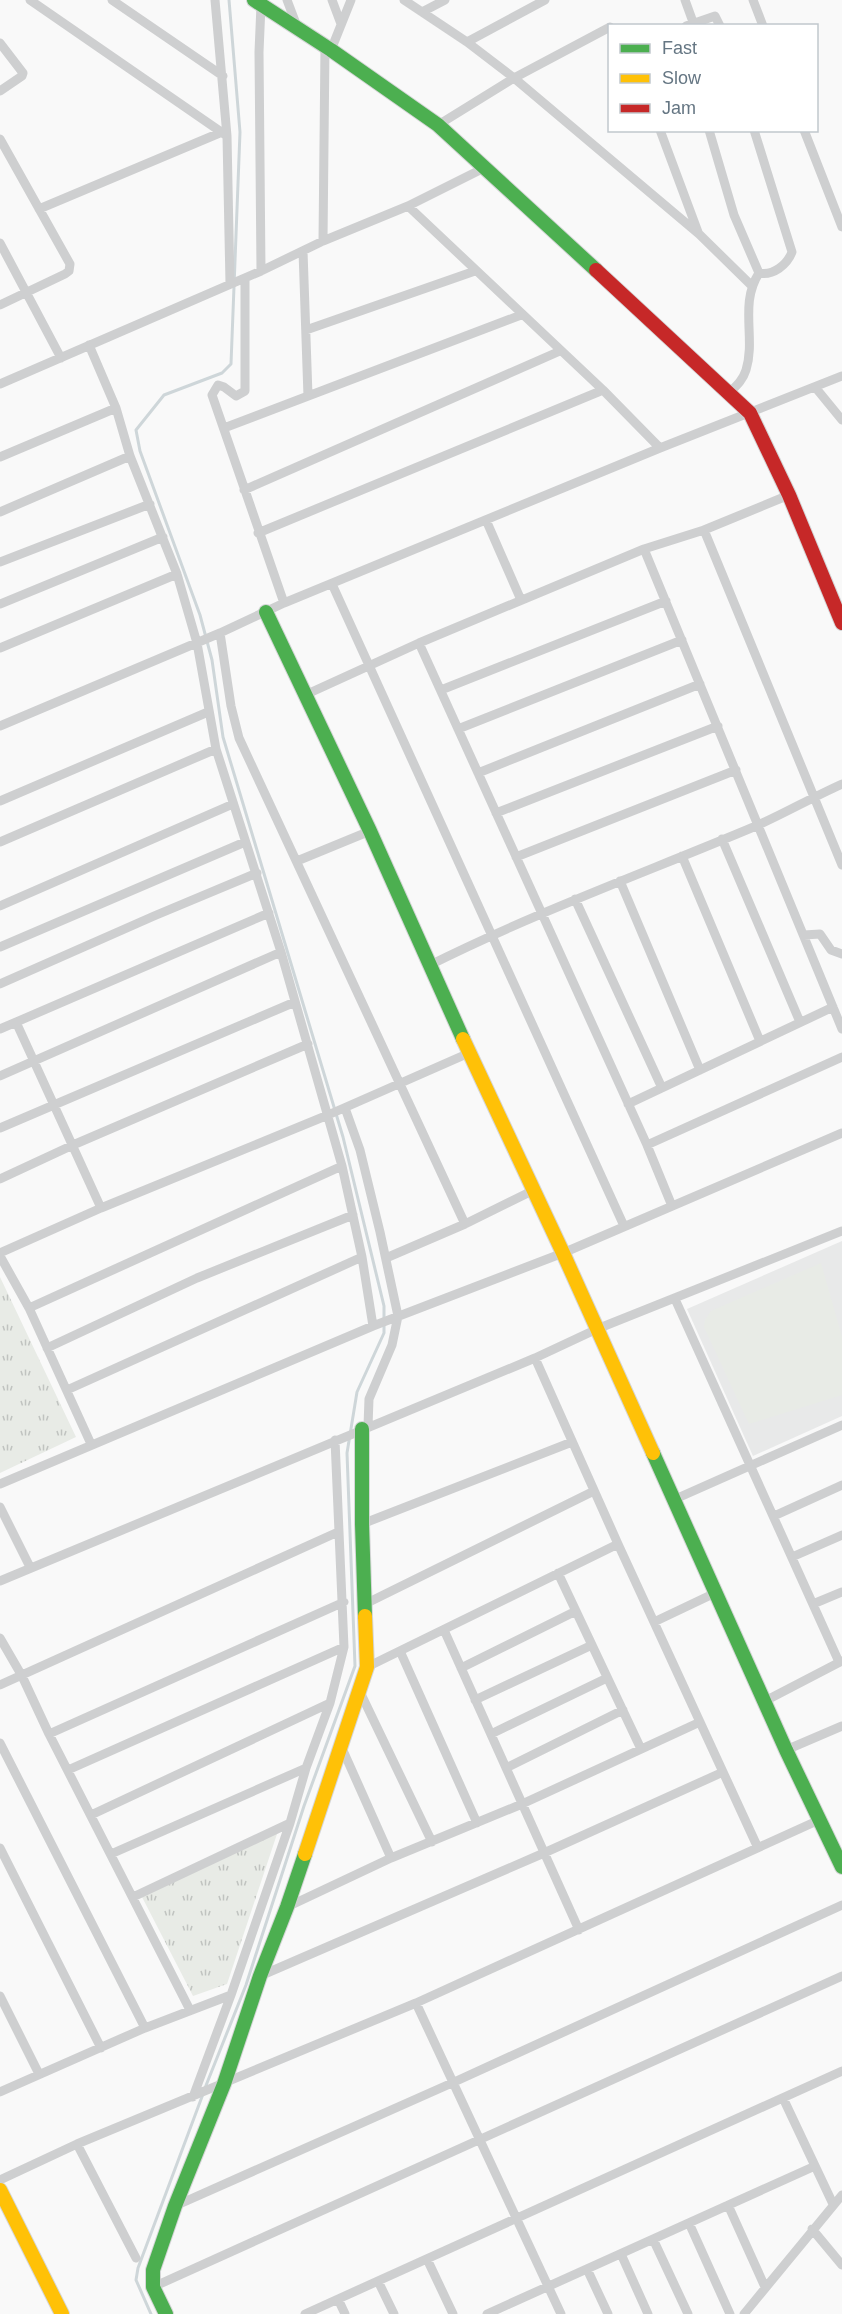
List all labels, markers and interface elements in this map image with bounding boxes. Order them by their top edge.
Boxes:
legend [608,24,818,132]
text: Fast [662,38,697,58]
text: Slow [662,68,702,88]
text: Jam [662,98,696,118]

